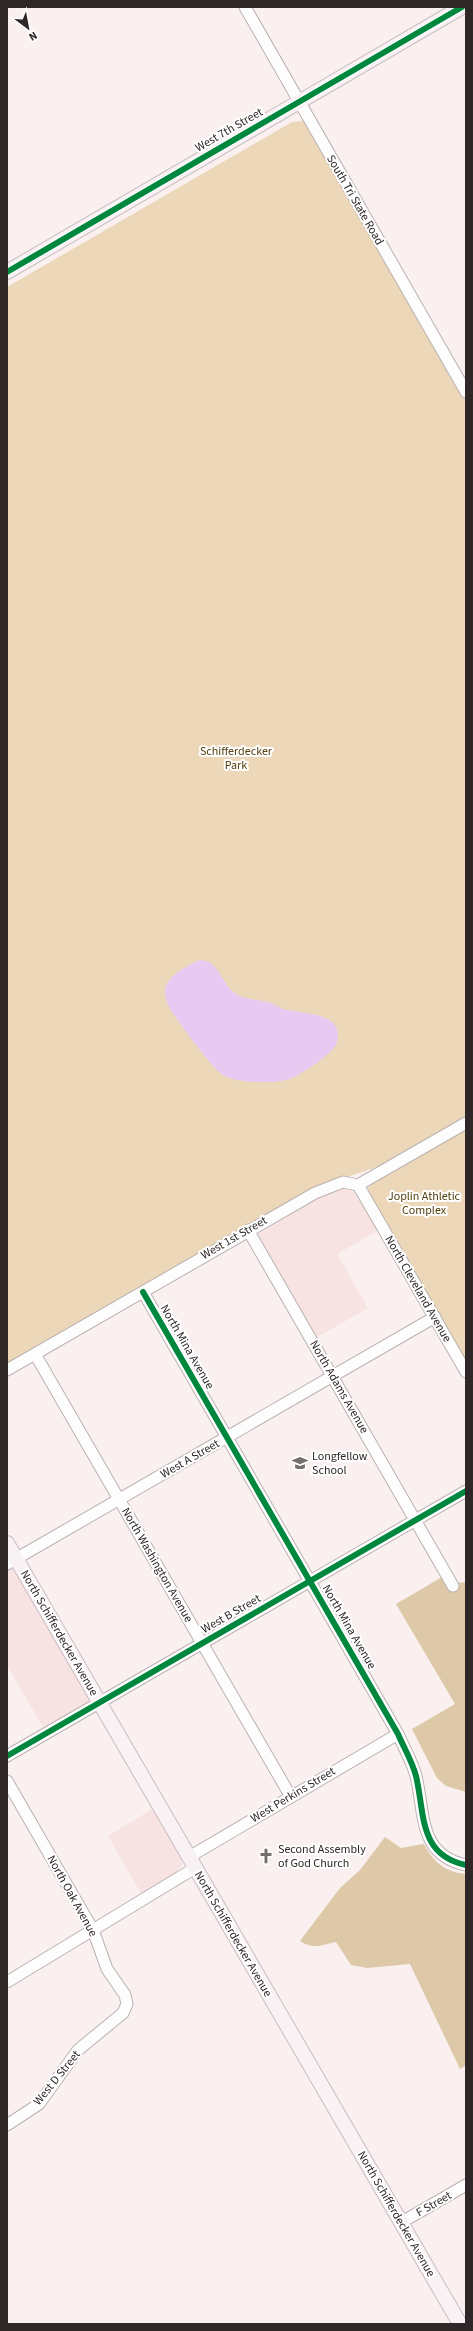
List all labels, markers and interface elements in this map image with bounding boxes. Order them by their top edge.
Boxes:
north arrow [8,8,48,48]
text: N [26,28,40,44]
street label: West 7th Street [192,104,266,156]
street label: South Tri State Road [322,152,388,248]
park label: Schifferdecker Park [200,743,273,774]
park label: Joplin Athletic Complex [388,1188,461,1219]
street label: West 1st Street [198,1212,270,1264]
street label: North Cleveland Avenue [380,1233,456,1345]
street label: North Mina Avenue [156,1302,218,1392]
street label: North Adams Avenue [305,1337,373,1437]
street label: West A Street [157,1435,223,1483]
place label: Longfellow School [312,1448,368,1479]
school or university icon: Longfellow School [291,1454,309,1472]
street label: North Washington Avenue [117,1504,197,1626]
street label: North Schifferdecker Avenue [16,1567,102,1699]
street label: North Mina Avenue [318,1582,380,1672]
street label: West B Street [198,1590,264,1638]
street label: West Perkins Street [247,1763,339,1827]
place label: Second Assembly of God Church [278,1841,366,1872]
church icon: Second Assembly of God Church [257,1847,275,1865]
street label: North Oak Avenue [43,1852,101,1940]
street label: North Schifferdecker Avenue [190,1868,276,2000]
street label: West D Street [29,2047,85,2109]
street label: North Schifferdecker Avenue [353,2148,439,2280]
street label: F Street [413,2187,455,2221]

